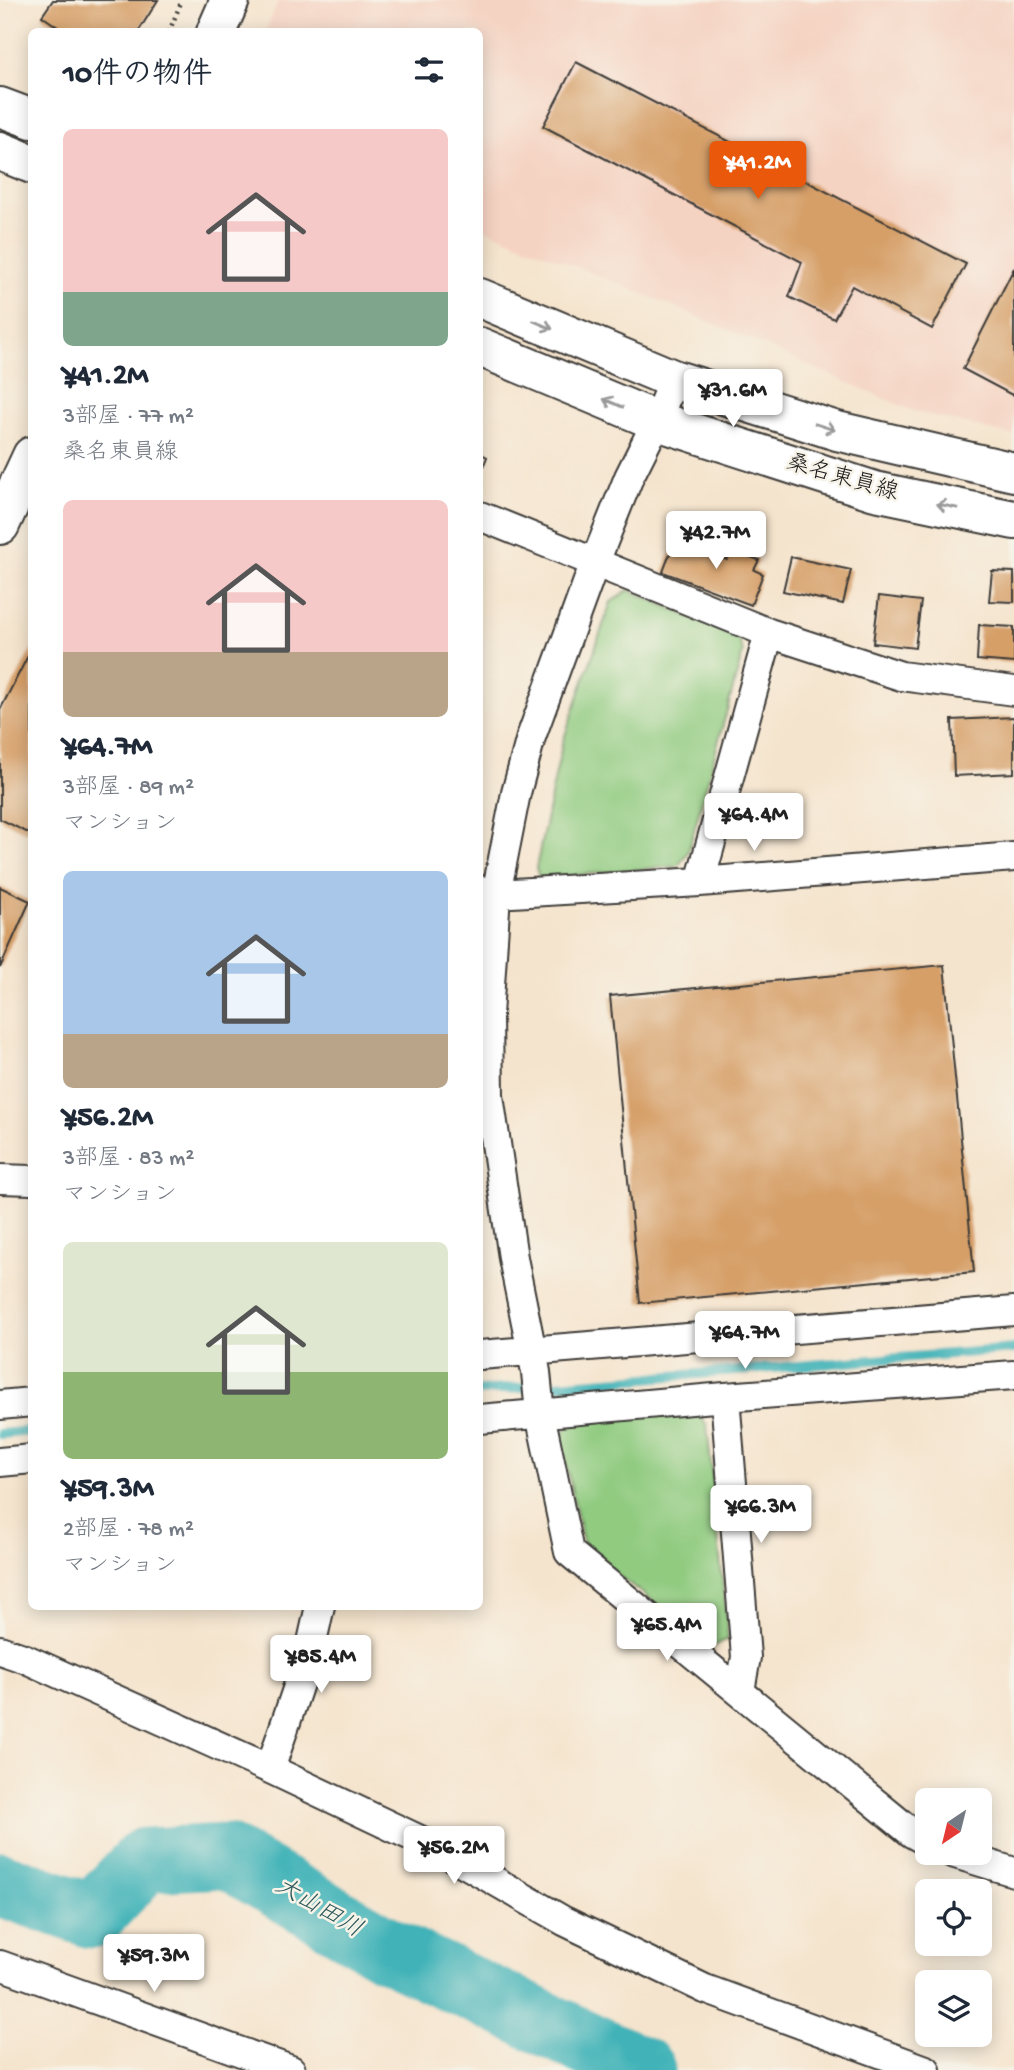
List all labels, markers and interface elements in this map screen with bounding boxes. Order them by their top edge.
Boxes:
icon: filters [410,51,448,89]
text: 10件の物件 [63,59,212,94]
pin: ¥41.2M [701,142,815,201]
text: ¥41.2M [725,150,791,177]
icon: home [193,174,319,300]
one-way arrow [531,319,553,332]
text: ¥41.2M [63,360,148,395]
pin: ¥31.6M [676,370,790,429]
text: ¥31.6M [700,378,766,405]
one-way arrow [603,396,625,409]
text: 3部屋 · 77 m² [63,404,194,431]
one-way arrow [814,422,836,435]
text: 桑名東員線 [63,440,178,467]
street label: 桑名東員線 [783,449,901,508]
one-way arrow [936,499,959,513]
pin: ¥42.7M [659,512,773,571]
text: ¥42.7M [682,520,750,547]
icon: home [193,545,319,671]
text: ¥64.7M [63,731,152,766]
text: 3部屋 · 89 m² [63,775,194,802]
pin: ¥64.4M [697,794,811,853]
text: ¥64.4M [720,802,788,829]
text: マンション [63,811,177,838]
icon: home [193,916,319,1042]
text: ¥56.2M [63,1102,153,1137]
text: 3部屋 · 83 m² [63,1146,194,1173]
text: マンション [63,1182,177,1209]
icon: home [193,1287,319,1413]
pin: ¥64.7M [688,1312,802,1371]
text: ¥64.7M [711,1320,779,1347]
text: ¥59.3M [63,1473,154,1508]
pin: ¥66.3M [704,1486,818,1545]
text: ¥66.3M [726,1494,796,1521]
text: 2部屋 · 78 m² [63,1517,194,1544]
text: マンション [63,1553,177,1580]
pin: ¥65.4M [610,1604,724,1663]
text: ¥65.4M [633,1612,701,1639]
pin: ¥85.4M [264,1636,378,1695]
text: ¥85.4M [286,1644,356,1671]
north arrow [915,1788,992,1866]
map controls [915,1788,992,2047]
pin: ¥56.2M [397,1826,511,1886]
text: ¥56.2M [420,1835,488,1862]
water label: 大山田川 [269,1872,367,1946]
button: locate [915,1879,992,1956]
pin: ¥59.3M [97,1934,211,1994]
text: ¥59.3M [119,1943,189,1970]
button: layers [915,1970,992,2047]

